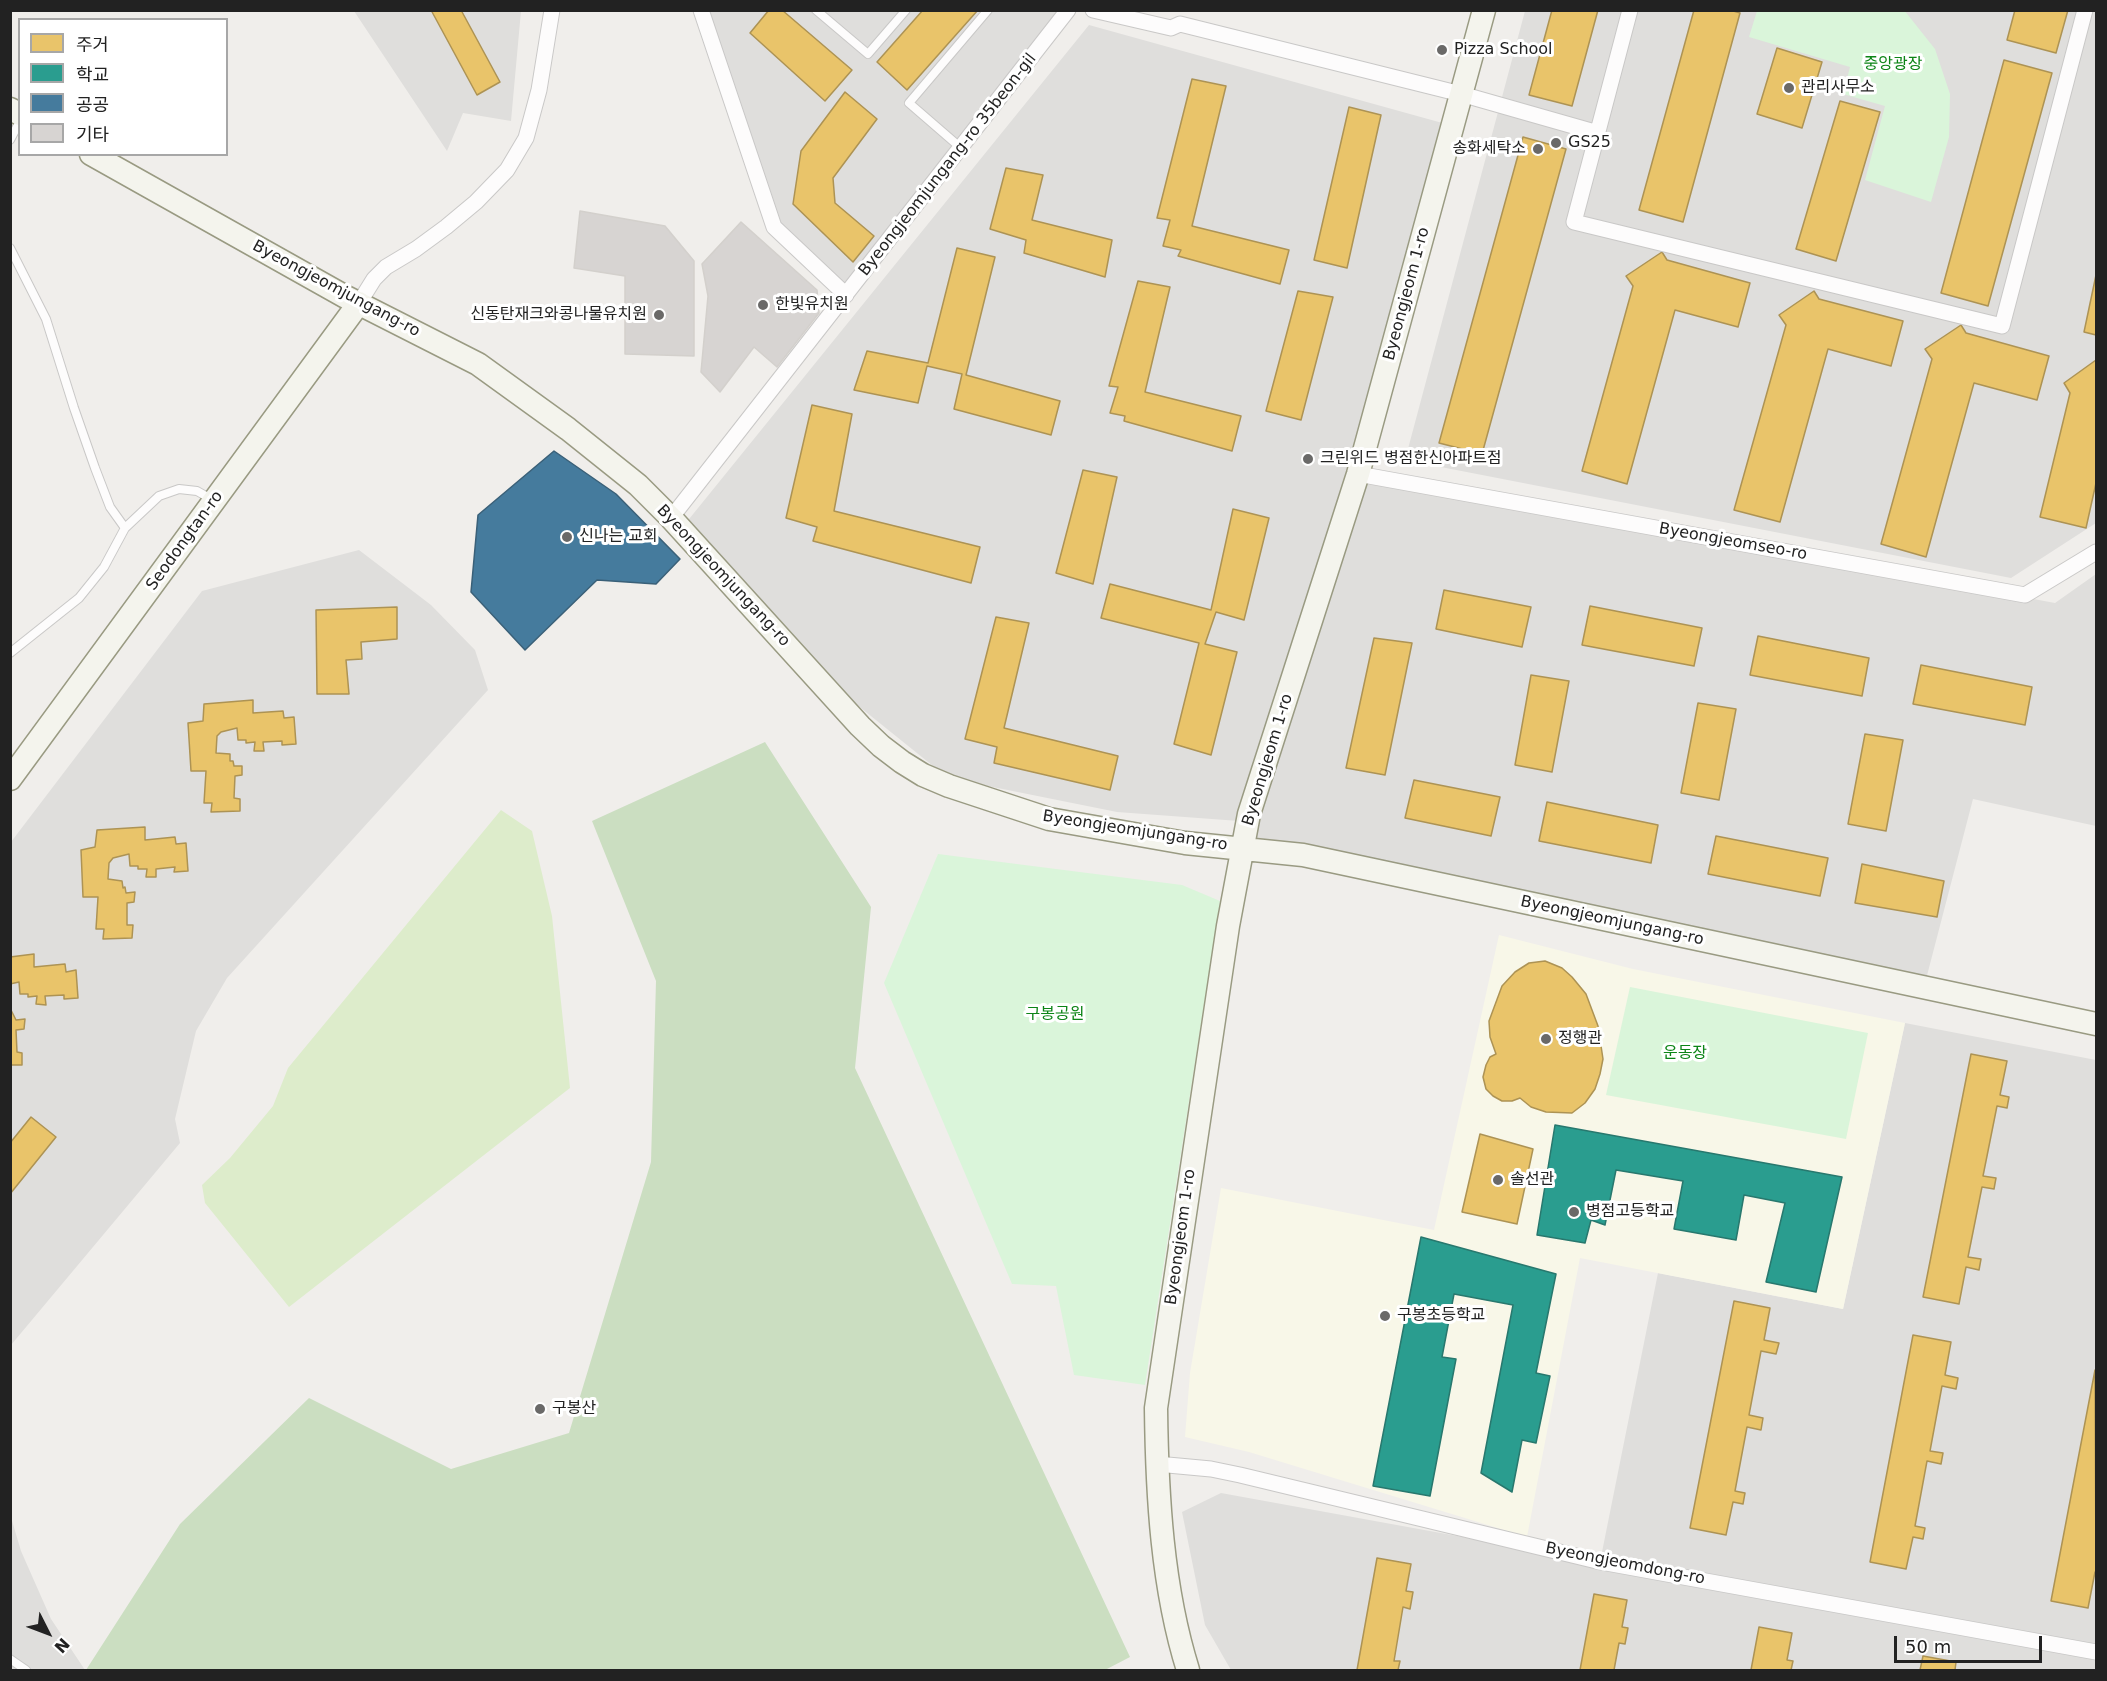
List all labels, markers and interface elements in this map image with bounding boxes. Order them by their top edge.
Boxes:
legend [18,18,228,156]
text: 주거 [76,34,109,55]
place label: Pizza School [1454,40,1553,60]
marker: Pizza School [1435,43,1449,57]
street label: Byeongjeomjungang-ro 35beon-gil [855,50,1041,280]
park label: 중앙광장 [1864,55,1922,75]
text: 학교 [76,64,109,85]
place label: 관리사무소 [1801,78,1875,98]
marker: 관리사무소 [1782,81,1796,95]
text: 공공 [76,94,109,115]
text: 기타 [76,124,109,145]
place label: GS25 [1568,133,1611,153]
marker: GS25 [1549,136,1563,150]
place label: 송화세탁소 [1452,139,1526,159]
marker: 송화세탁소 [1531,142,1545,156]
street label: Byeongjeom 1-ro [1380,225,1434,363]
street label: Byeongjeomjungang-ro [249,237,423,341]
place label: 한빛유치원 [775,295,849,315]
marker: 한빛유치원 [756,298,770,312]
place label: 신동탄재크와콩나물유치원 [470,305,647,325]
marker: 신동탄재크와콩나물유치원 [652,308,666,322]
place label: 크린위드 병점한신아파트점 [1320,449,1502,469]
marker: 크린위드 병점한신아파트점 [1301,452,1315,466]
street label: Seodongtan-ro [143,488,227,594]
street label: Byeongjeomjungang-ro [652,501,794,651]
street label: Byeongjeomseo-ro [1657,520,1809,564]
place label: 신나는 교회 [579,527,658,547]
marker: 신나는 교회 [560,530,574,544]
street label: Byeongjeom 1-ro [1239,692,1297,828]
street label: Byeongjeomjungang-ro [1041,807,1229,855]
street label: Byeongjeomjungang-ro [1519,892,1705,950]
park label: 구봉공원 [1026,1005,1084,1025]
place label: 정행관 [1558,1029,1602,1049]
marker: 정행관 [1539,1032,1553,1046]
park label: 운동장 [1663,1044,1707,1064]
street label: Byeongjeom 1-ro [1162,1168,1200,1306]
place label: 솔선관 [1510,1170,1554,1190]
marker: 솔선관 [1491,1173,1505,1187]
place label: 병점고등학교 [1586,1202,1674,1222]
marker: 병점고등학교 [1567,1205,1581,1219]
place label: 구봉초등학교 [1397,1306,1485,1326]
marker: 구봉초등학교 [1378,1309,1392,1323]
place label: 구봉산 [552,1399,596,1419]
marker: 구봉산 [533,1402,547,1416]
street label: Byeongjeomdong-ro [1544,1539,1706,1589]
north arrow [18,1603,78,1663]
scale bar [1897,1624,2046,1662]
text: N [50,1634,73,1657]
text: 50 m [1905,1636,1951,1657]

